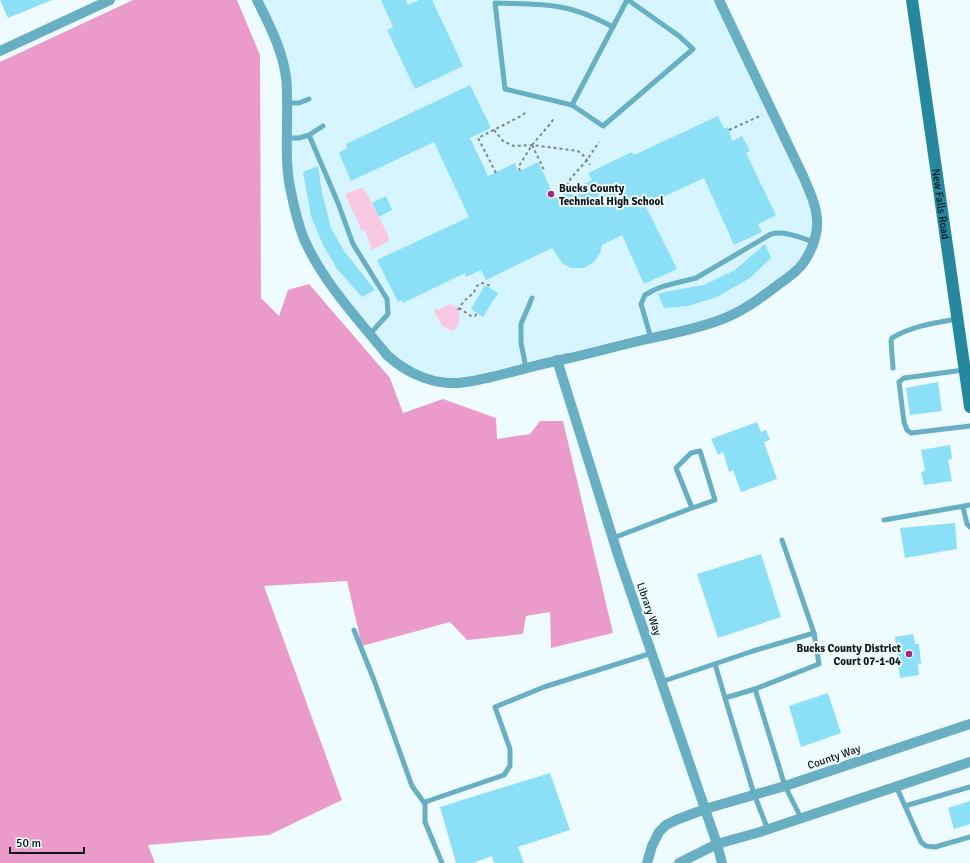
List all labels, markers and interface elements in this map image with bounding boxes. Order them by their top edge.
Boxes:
street label: New Falls Road [930,168,953,240]
place label: Bucks County Technical High School [559,182,664,208]
marker: Bucks County Technical High School [546,189,556,199]
street label: Library Way [634,581,664,638]
place label: Bucks County District Court 07-1-04 [797,642,901,668]
marker: Bucks County District Court 07-1-04 [904,649,914,659]
street label: County Way [806,742,863,772]
scale bar [10,829,84,855]
text: 50 m [16,836,41,851]

